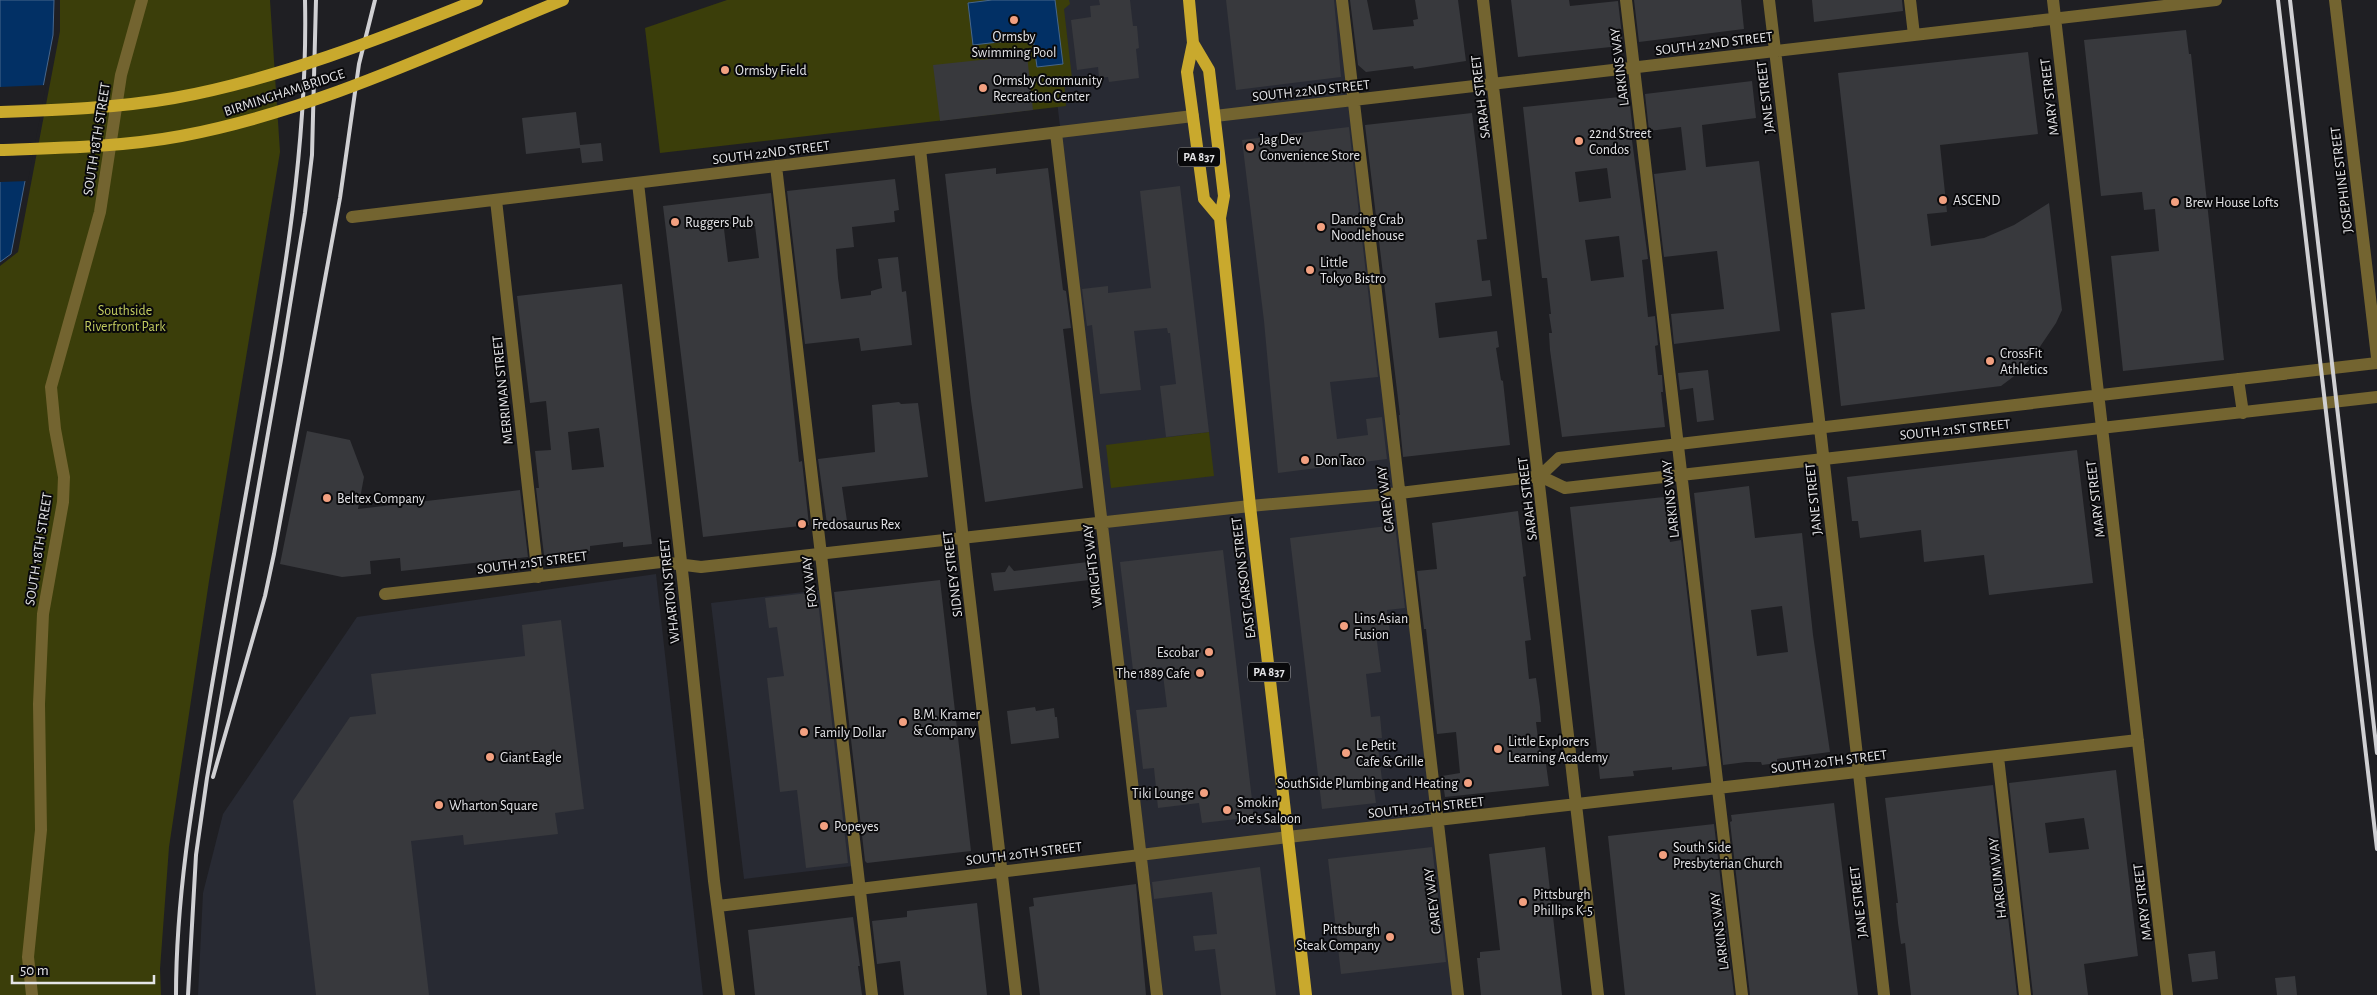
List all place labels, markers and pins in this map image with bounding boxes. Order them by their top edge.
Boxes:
marker: Ormsby Swimming Pool [1008,14,1020,26]
place label: Ormsby Swimming Pool [971,30,1057,60]
marker: Ormsby Field [719,64,731,76]
place label: Ormsby Field [735,64,807,78]
place label: Ormsby Community Recreation Center [993,74,1102,104]
marker: Ormsby Community Recreation Center [977,82,989,94]
place label: 22nd Street Condos [1589,127,1652,157]
place label: Jag Dev Convenience Store [1260,133,1360,163]
marker: 22nd Street Condos [1573,135,1585,147]
marker: Jag Dev Convenience Store [1244,141,1256,153]
marker: ASCEND [1937,194,1949,206]
place label: ASCEND [1953,194,2000,208]
marker: Brew House Lofts [2169,196,2181,208]
place label: Brew House Lofts [2185,196,2279,210]
place label: Dancing Crab Noodlehouse [1331,213,1404,243]
marker: Ruggers Pub [669,216,681,228]
place label: Ruggers Pub [685,216,753,230]
marker: Dancing Crab Noodlehouse [1315,221,1327,233]
place label: Little Tokyo Bistro [1320,256,1386,286]
marker: Little Tokyo Bistro [1304,264,1316,276]
place label: CrossFit Athletics [2000,347,2048,377]
marker: CrossFit Athletics [1984,355,1996,367]
marker: Don Taco [1299,454,1311,466]
place label: Don Taco [1315,454,1365,468]
marker: Beltex Company [321,492,333,504]
place label: Beltex Company [337,492,425,506]
marker: Fredosaurus Rex [796,518,808,530]
place label: Fredosaurus Rex [812,518,900,532]
place label: Lins Asian Fusion [1354,612,1408,642]
marker: Lins Asian Fusion [1338,620,1350,632]
place label: Escobar [1157,646,1199,660]
marker: Escobar [1203,646,1215,658]
place label: The 1889 Cafe [1116,667,1190,681]
marker: The 1889 Cafe [1194,667,1206,679]
place label: B.M. Kramer & Company [913,708,981,738]
marker: B.M. Kramer & Company [897,716,909,728]
marker: Family Dollar [798,726,810,738]
place label: Family Dollar [814,726,886,740]
place label: Little Explorers Learning Academy [1508,735,1608,765]
place label: Le Petit Cafe & Grille [1356,739,1424,769]
marker: Little Explorers Learning Academy [1492,743,1504,755]
marker: Le Petit Cafe & Grille [1340,747,1352,759]
marker: Giant Eagle [484,751,496,763]
place label: Giant Eagle [500,751,562,765]
place label: SouthSide Plumbing and Heating [1277,777,1458,791]
marker: SouthSide Plumbing and Heating [1462,777,1474,789]
place label: Tiki Lounge [1132,787,1194,801]
marker: Tiki Lounge [1198,787,1210,799]
place label: Smokin' Joe's Saloon [1237,796,1301,826]
marker: Wharton Square [433,799,445,811]
place label: Wharton Square [449,799,538,813]
marker: Smokin' Joe's Saloon [1221,804,1233,816]
marker: Popeyes [818,820,830,832]
place label: Popeyes [834,820,879,834]
place label: South Side Presbyterian Church [1673,841,1782,871]
marker: South Side Presbyterian Church [1657,849,1669,861]
place label: Pittsburgh Phillips K-5 [1533,888,1593,918]
marker: Pittsburgh Phillips K-5 [1517,896,1529,908]
place label: Pittsburgh Steak Company [1296,923,1380,953]
marker: Pittsburgh Steak Company [1384,931,1396,943]

